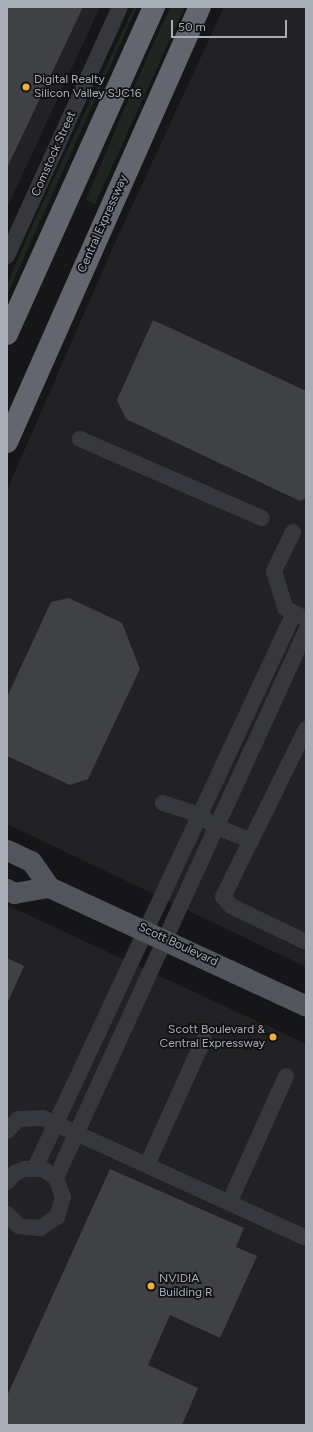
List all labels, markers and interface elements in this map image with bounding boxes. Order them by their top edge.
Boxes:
scale bar [173,12,289,38]
text: 50 m [178,20,206,34]
place label: Digital Realty Silicon Valley SJC16 [34,73,142,101]
marker: Digital Realty Silicon Valley SJC16 [21,82,31,92]
street label: Comstock Street [29,109,79,199]
street label: Central Expressway [75,173,131,275]
street label: Scott Boulevard [136,920,220,970]
place label: Scott Boulevard & Central Expressway [159,1023,265,1051]
marker: Scott Boulevard & Central Expressway [268,1032,278,1042]
place label: NVIDIA Building R [159,1272,212,1300]
marker: NVIDIA Building R [146,1281,156,1291]

